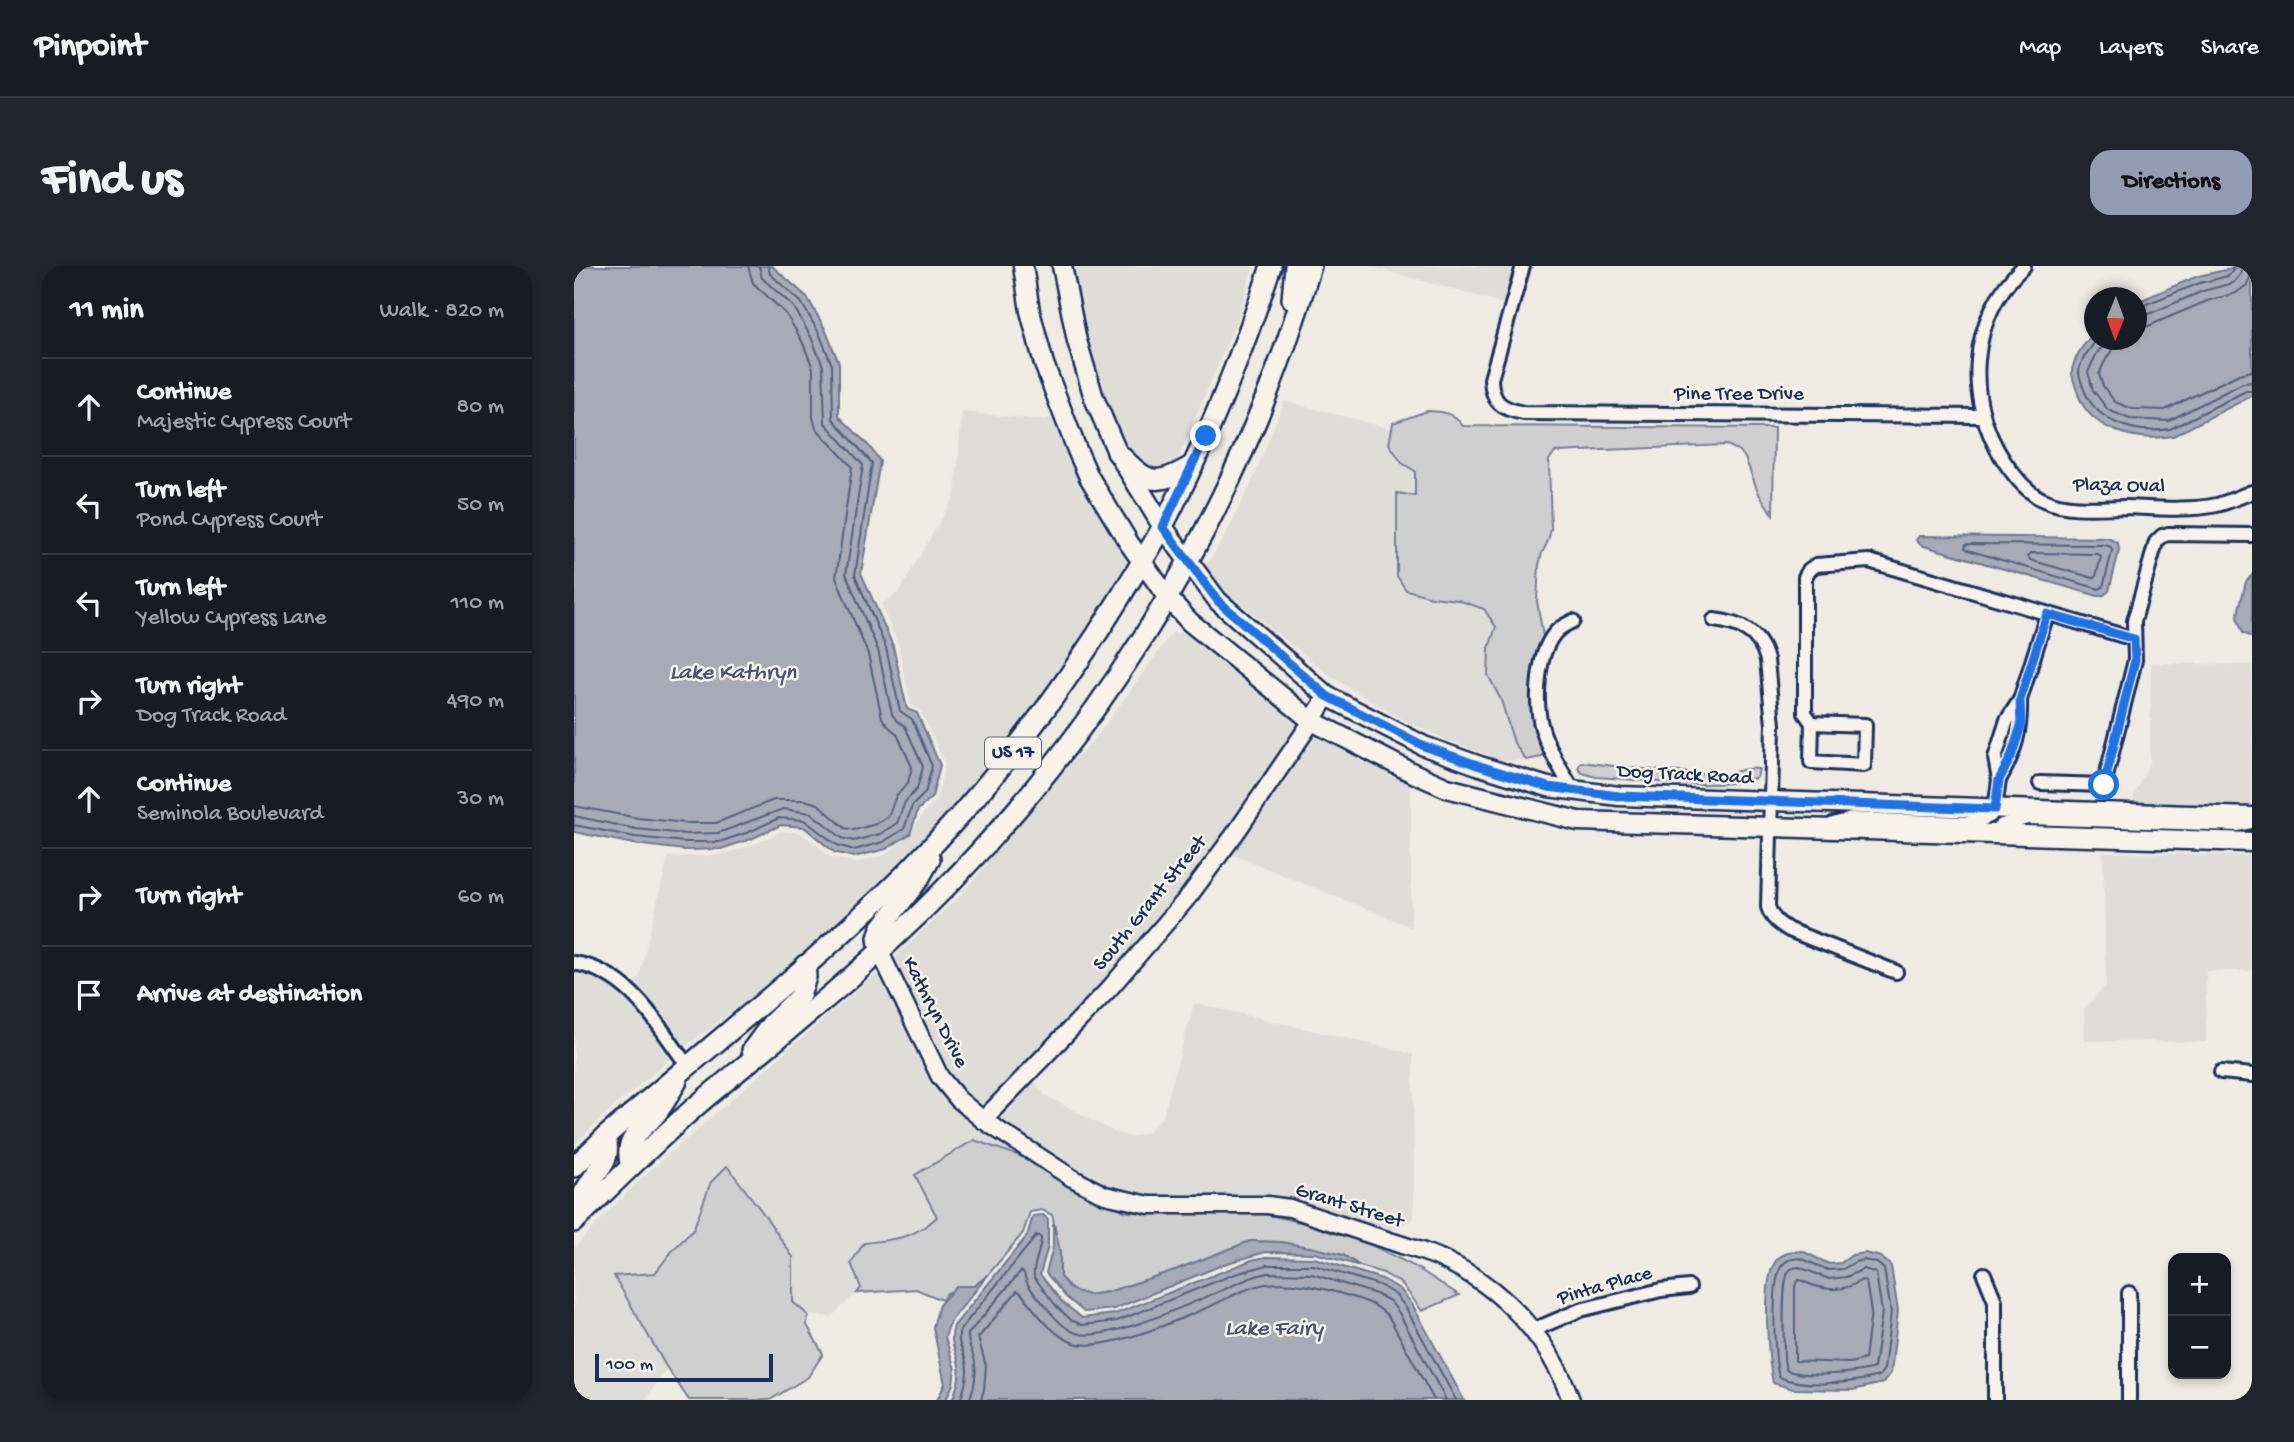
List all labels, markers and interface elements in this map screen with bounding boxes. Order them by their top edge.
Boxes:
text: Pinpoint [35,29,146,67]
text: Map [2019,34,2061,63]
text: Layers [2099,34,2163,63]
text: Share [2201,34,2259,63]
button: Directions [2090,150,2252,215]
text: Find us [42,153,182,211]
north arrow [2084,287,2147,350]
text: 11 min [70,294,143,329]
text: Walk · 820 m [380,298,504,325]
text: Continue [137,378,231,409]
street label: Pine Tree Drive [1673,383,1805,408]
icon: ahead [70,388,108,426]
text: 80 m [457,394,504,421]
text: Majestic Cypress Court [137,409,351,436]
route end [1190,420,1221,451]
street label: Plaza Oval [2072,474,2165,500]
text: Turn left [137,476,225,507]
icon: left [70,486,108,524]
text: 50 m [457,492,504,519]
text: Pond Cypress Court [137,507,322,534]
text: Turn left [137,574,225,605]
icon: left [70,584,108,622]
text: 110 m [451,590,504,617]
text: Yellow Cypress Lane [137,605,326,632]
water label: Lake Kathryn [670,660,797,687]
text: Turn right [137,672,241,703]
icon: right [70,682,108,720]
text: 490 m [447,688,504,715]
text: Dog Track Road [137,703,286,730]
road number: US 17 [985,738,1041,768]
street label: Dog Track Road [1614,760,1755,792]
route start [2088,769,2119,800]
text: Continue [137,770,231,801]
icon: ahead [70,780,108,818]
text: 30 m [457,786,504,813]
text: Seminola Boulevard [137,801,323,828]
street label: South Grant Street [1089,829,1215,977]
icon: right [70,878,108,916]
text: Turn right [137,882,241,913]
text: 60 m [458,884,504,911]
street label: Kathryn Drive [895,953,973,1074]
icon: arrive [70,976,108,1014]
text: Arrive at destination [137,980,362,1011]
street label: Grant Street [1292,1179,1408,1236]
map controls [2168,1253,2231,1379]
button: + [2168,1253,2231,1316]
street label: Pinta Place [1554,1261,1656,1313]
water label: Lake Fairy [1225,1316,1325,1343]
button: − [2168,1316,2231,1379]
scale bar [595,1351,774,1383]
text: 100 m [606,1354,653,1377]

